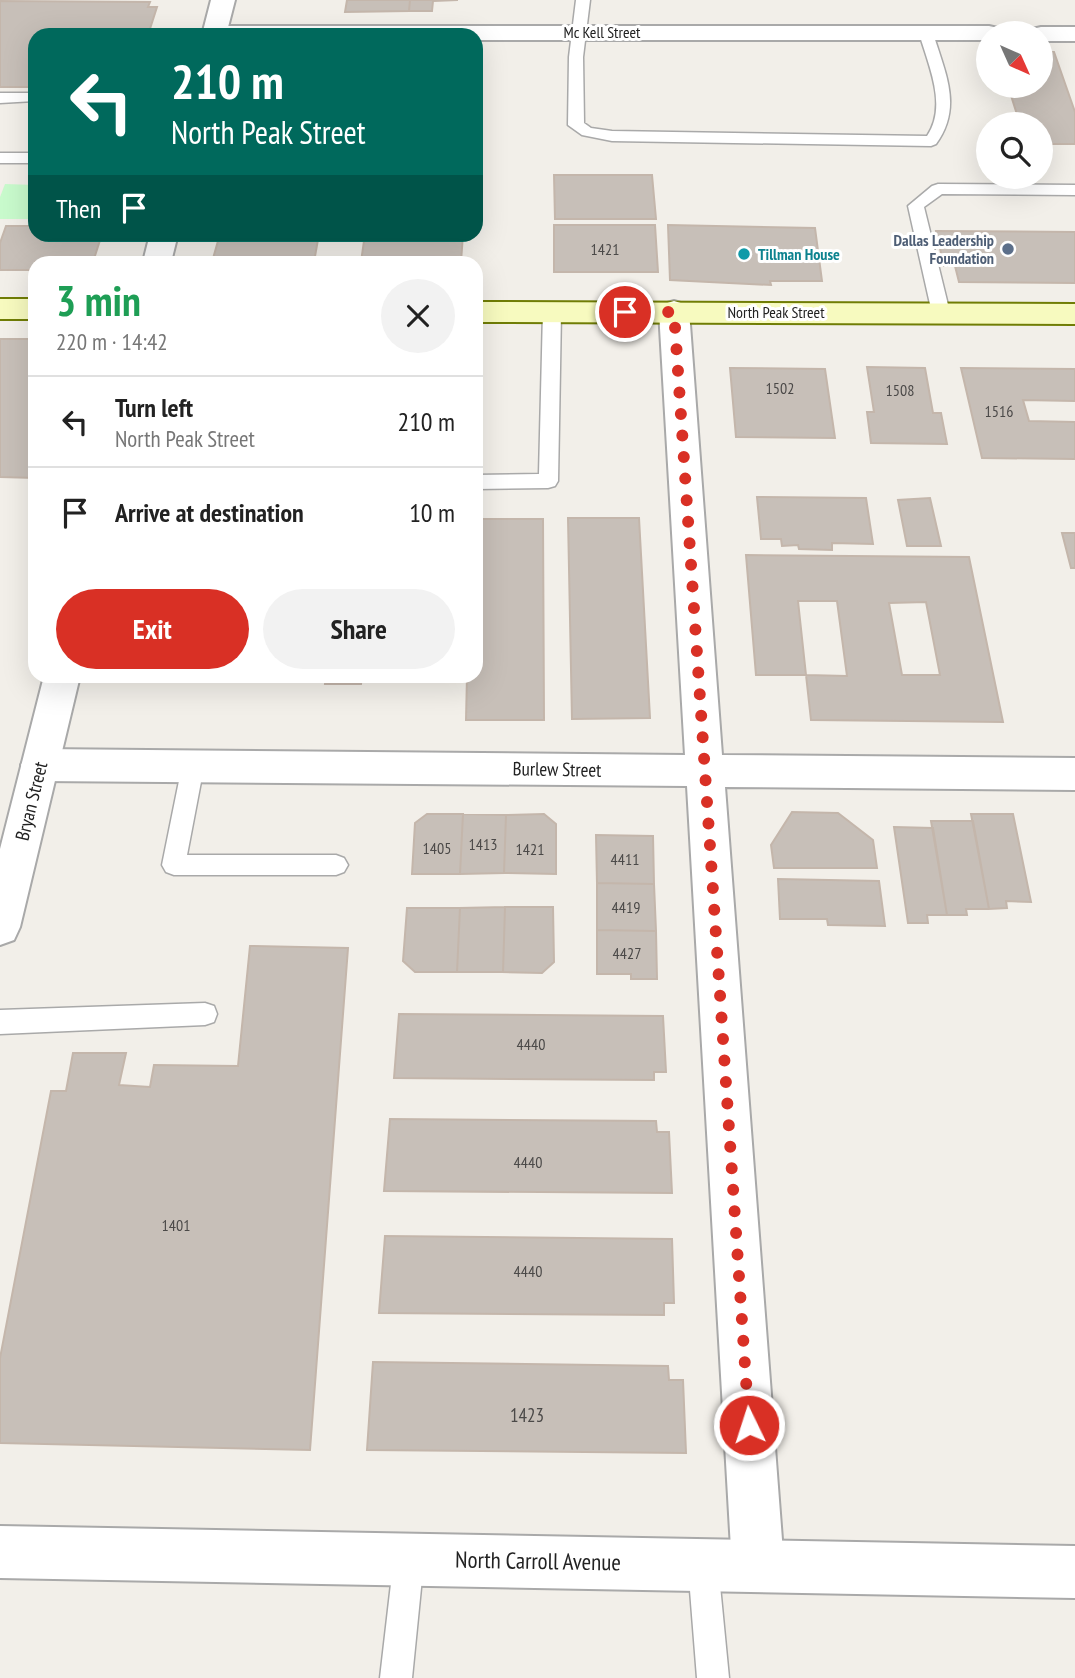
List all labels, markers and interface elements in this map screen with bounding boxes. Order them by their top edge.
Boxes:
north arrow [976,21,1054,98]
map controls [976,21,1053,189]
street label: Mc Kell Street [564,22,641,42]
text: 210 m [171,49,284,113]
icon: left [56,56,147,147]
text: North Peak Street [171,111,365,153]
button: search [976,112,1053,189]
icon: arrive [115,189,153,227]
text: Then [56,192,101,225]
place label: Dallas Leadership Foundation [894,230,994,268]
house number: 1421 [591,239,619,259]
marker: Dallas Leadership Foundation [1000,241,1016,257]
place label: Tillman House [758,244,840,264]
marker: Tillman House [736,246,752,262]
text: 3 min [56,273,141,328]
button: close [381,279,455,353]
pin [595,282,655,342]
icon: arrive [606,293,644,331]
street label: North Peak Street [727,302,825,322]
text: 220 m · 14:42 [56,327,168,356]
house number: 1502 [766,378,794,398]
house number: 1508 [886,380,914,400]
text: Turn left [115,391,193,424]
house number: 1516 [985,401,1013,421]
icon: left [56,403,94,441]
text: 210 m [397,405,455,438]
text: North Peak Street [115,424,255,453]
icon: arrive [56,494,94,532]
text: Arrive at destination [115,496,304,529]
text: 10 m [409,496,455,529]
button: Exit [56,589,249,669]
button: Share [263,589,455,669]
street label: Burlew Street [512,756,602,782]
street label: Bryan Street [10,758,53,843]
house number: 1413 [469,834,497,854]
house number: 1405 [423,838,451,858]
house number: 1421 [516,839,544,859]
house number: 4411 [611,849,639,869]
house number: 4419 [612,897,640,917]
house number: 4427 [613,943,641,963]
house number: 4440 [517,1034,545,1054]
house number: 4440 [514,1152,542,1172]
house number: 1401 [162,1215,190,1235]
house number: 4440 [514,1261,542,1281]
position arrow [712,1388,786,1462]
house number: 1423 [510,1403,544,1427]
street label: North Carroll Avenue [455,1545,621,1576]

